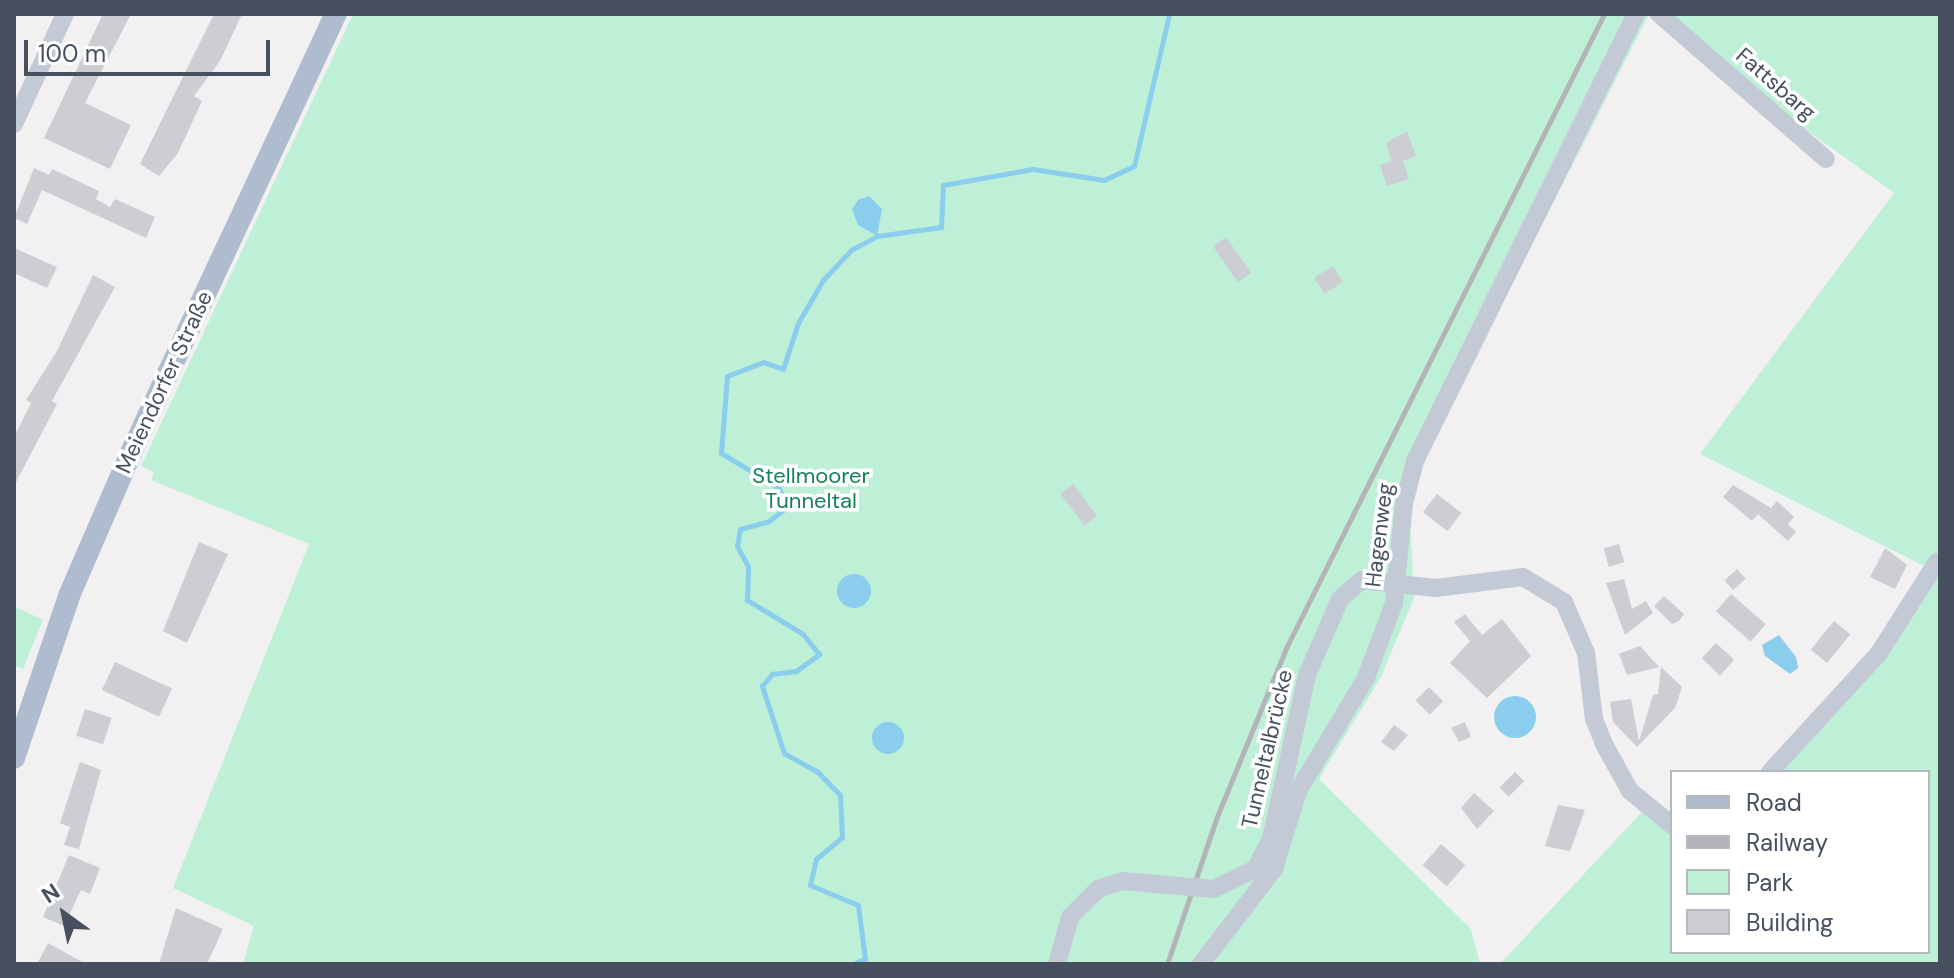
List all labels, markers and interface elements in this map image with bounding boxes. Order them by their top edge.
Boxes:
scale bar [28,24,274,74]
text: 100 m [38,38,106,69]
street label: Fattsbarg [1731,42,1821,126]
street label: Meiendorfer Straße [110,287,218,477]
park label: Stellmoorer Tunneltal [752,462,870,514]
street label: Hagenweg [1360,481,1398,589]
street label: Tunneltalbrücke [1236,667,1298,831]
legend [1670,770,1930,954]
text: Road [1746,787,1802,818]
text: Railway [1746,827,1828,858]
text: Park [1746,867,1793,898]
north arrow [24,874,104,954]
text: N [36,877,65,910]
text: Building [1746,907,1833,938]

